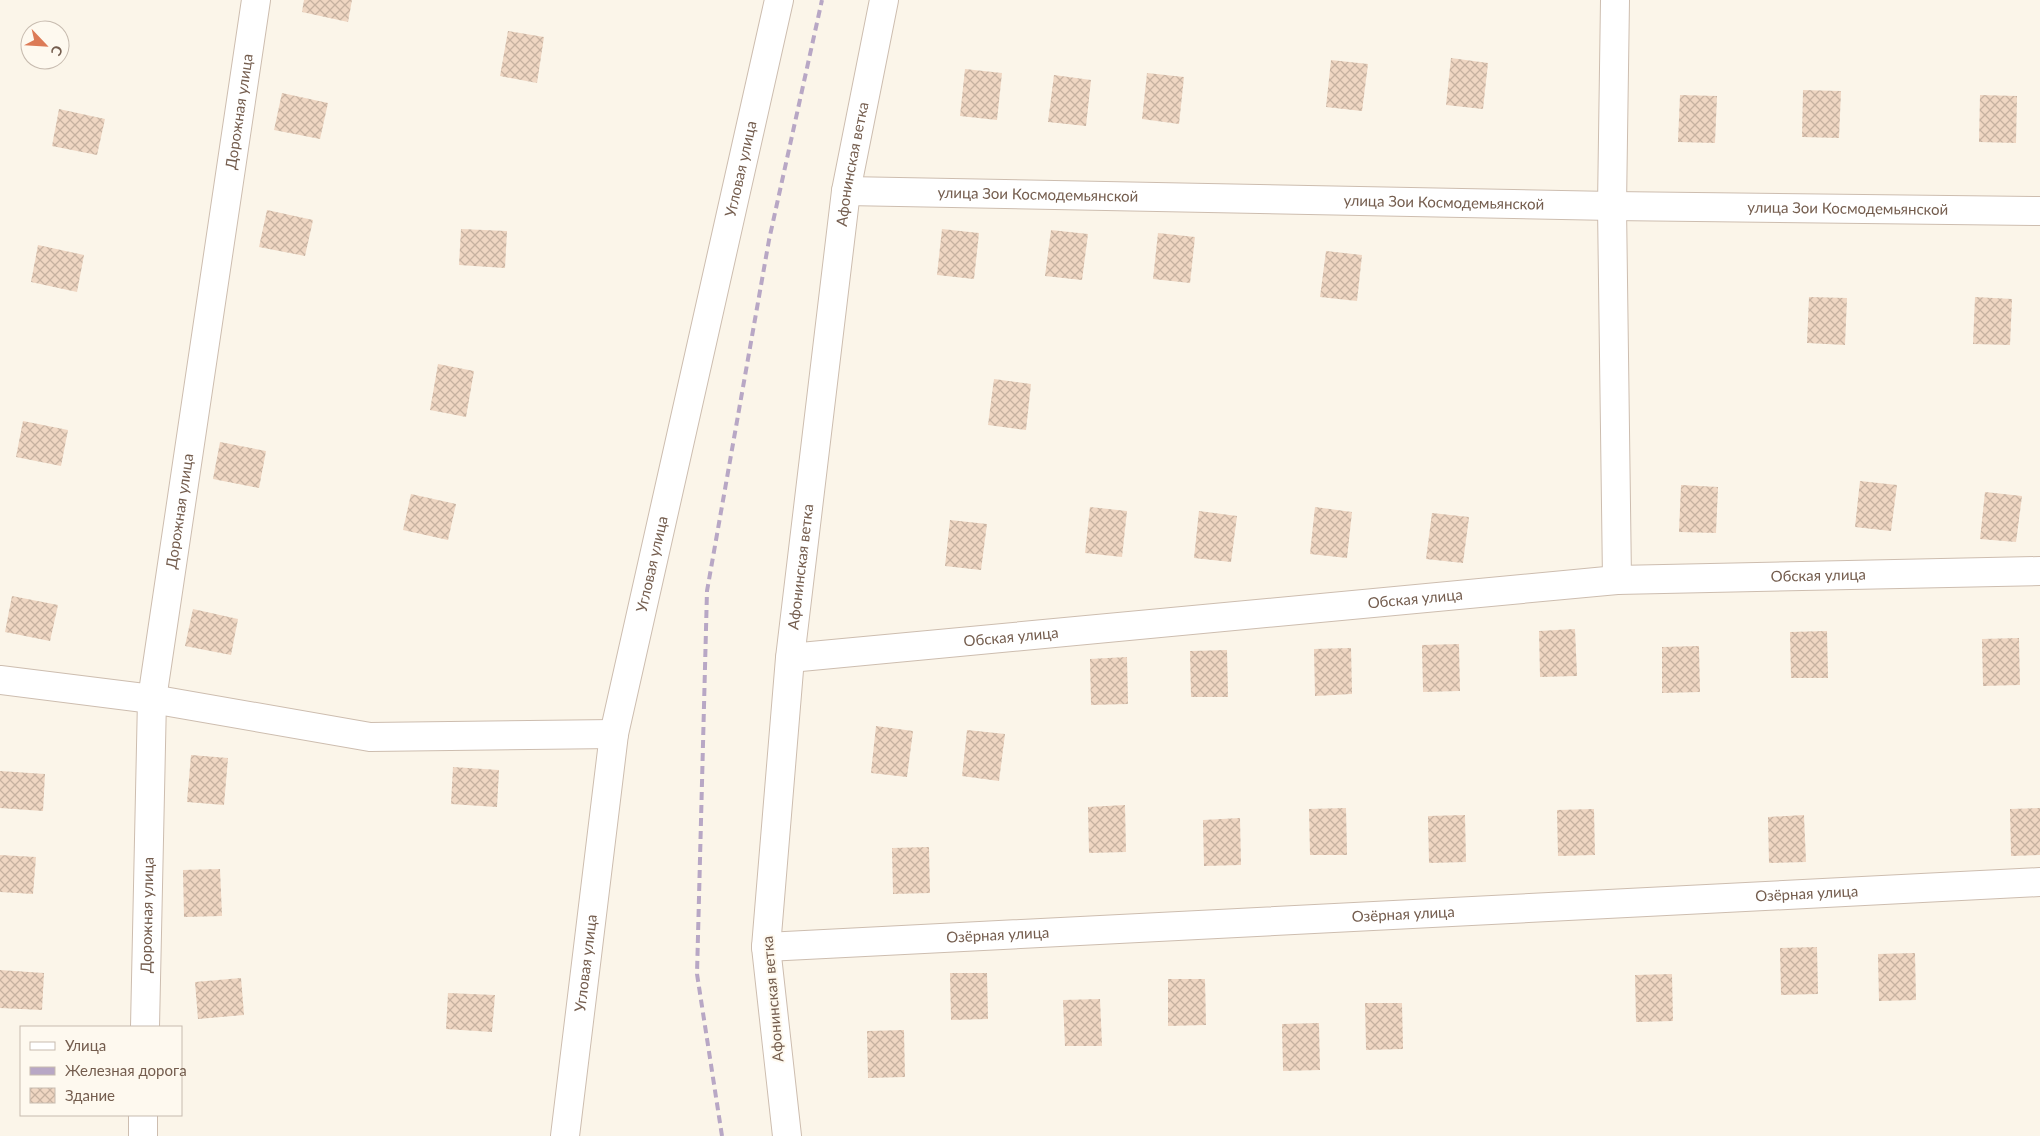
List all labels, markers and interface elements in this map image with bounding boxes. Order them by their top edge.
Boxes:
north arrow [20,20,70,70]
text: С [47,43,67,59]
street label: Дорожная улица [221,52,256,170]
street label: Афонинская ветка [832,100,872,227]
street label: Угловая улица [720,119,760,219]
street label: улица Зои Космодемьянской [937,183,1139,205]
street label: улица Зои Космодемьянской [1343,191,1544,213]
street label: улица Зои Космодемьянской [1747,198,1948,218]
street label: Дорожная улица [161,452,196,570]
street label: Афонинская ветка [783,503,816,630]
street label: Угловая улица [632,514,671,614]
street label: Обская улица [1770,565,1866,585]
street label: Обская улица [1367,585,1463,611]
street label: Обская улица [963,623,1059,650]
street label: Дорожная улица [136,857,157,973]
street label: Озёрная улица [1755,881,1859,905]
street label: Озёрная улица [1351,902,1455,925]
street label: Угловая улица [570,913,600,1013]
street label: Озёрная улица [946,923,1050,946]
street label: Афонинская ветка [758,935,786,1063]
legend [20,1026,182,1116]
text: Улица [65,1036,106,1054]
text: Железная дорога [65,1061,187,1079]
text: Здание [65,1086,115,1104]

